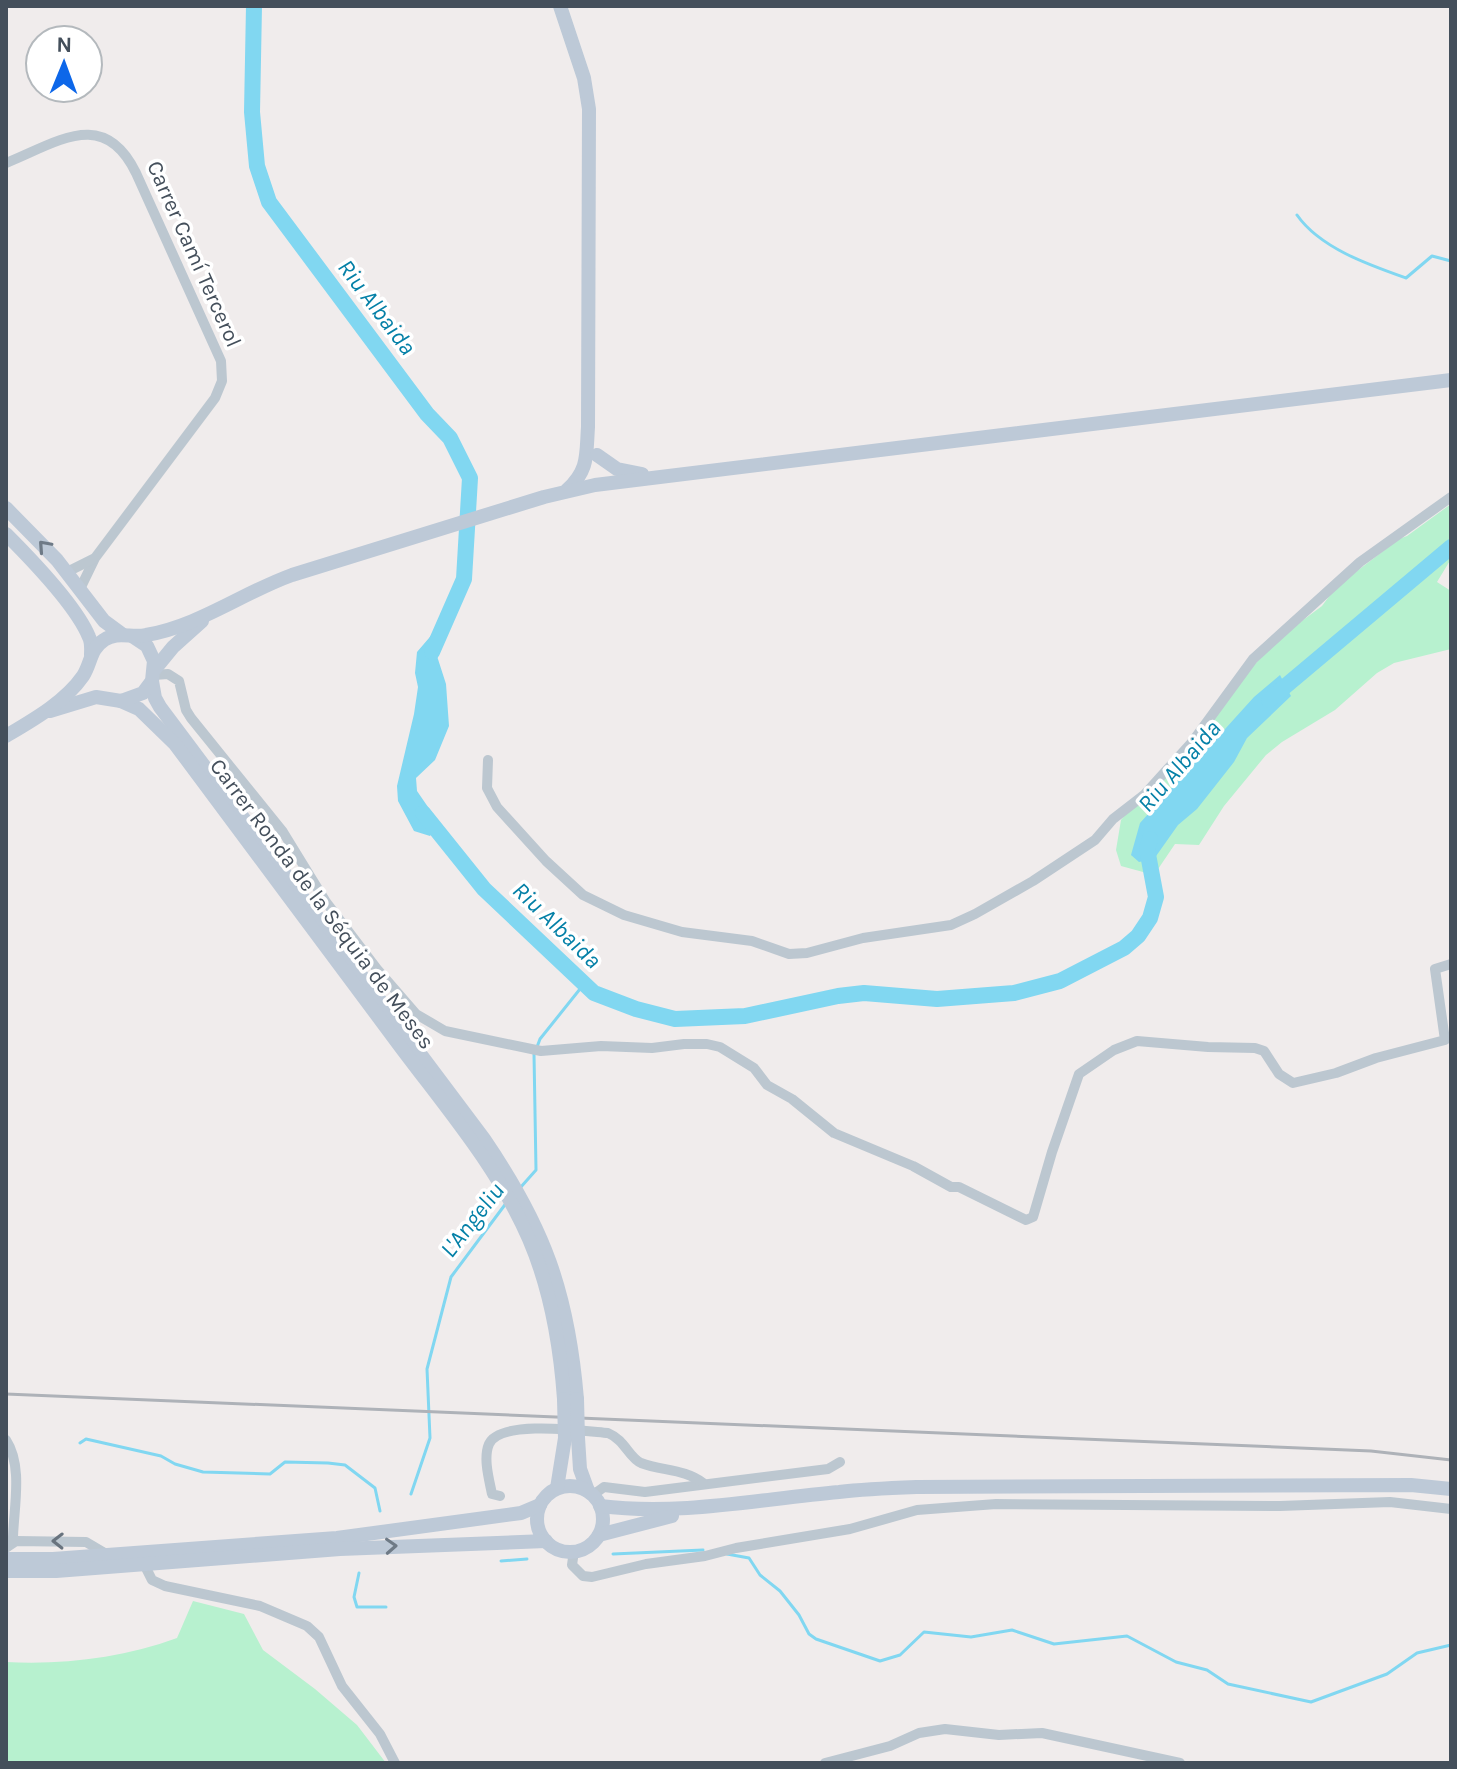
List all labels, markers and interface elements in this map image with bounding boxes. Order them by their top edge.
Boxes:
north arrow [24,24,104,104]
text: N [56,32,72,58]
street label: Carrer Camí Tercerol [141,157,247,351]
water label: Riu Albaida [332,254,422,360]
one-way arrow [40,541,54,556]
water label: Riu Albaida [1132,714,1226,818]
street label: Carrer Ronda de la Séquia de Meses [204,754,440,1054]
water label: Riu Albaida [507,876,607,974]
water label: L'Angeliu [434,1177,510,1263]
one-way arrow [51,1532,64,1550]
one-way arrow [385,1538,398,1555]

